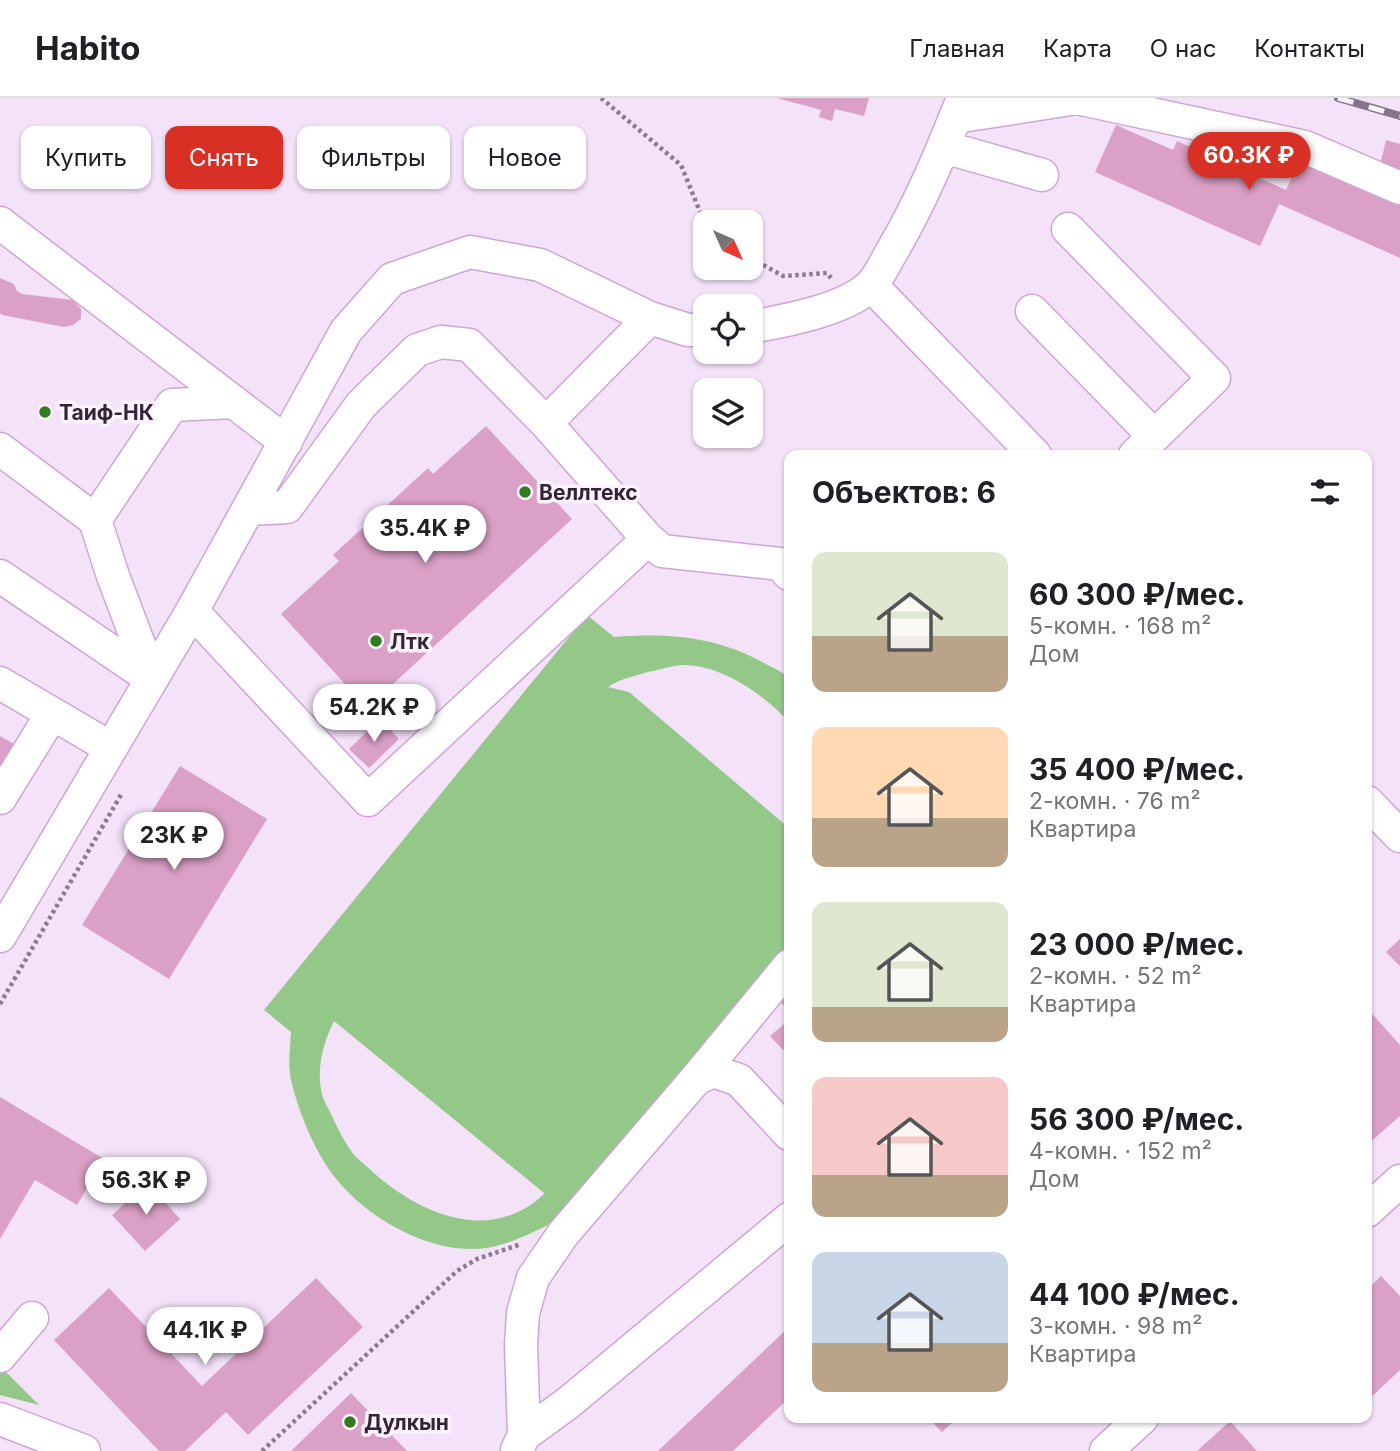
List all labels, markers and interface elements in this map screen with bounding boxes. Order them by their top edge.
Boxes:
text: Habito [35,28,141,68]
text: Главная [909,34,1005,63]
text: Карта [1043,34,1112,63]
text: О нас [1150,34,1216,63]
text: Контакты [1254,34,1365,63]
chip: Купить [21,126,151,189]
chip: Снять [165,126,283,189]
chip: Фильтры [297,126,450,189]
chip: Новое [464,126,586,189]
pin: 60.3K ₽ [1184,132,1314,192]
text: 60.3K ₽ [1204,141,1294,169]
north arrow [693,210,763,280]
map controls [693,210,763,448]
button: locate [693,294,763,364]
button: layers [693,378,763,448]
place label: Таиф-НК [59,400,154,425]
marker: Таиф-НК [37,404,53,420]
icon: filters [1306,473,1344,511]
text: Объектов: 6 [812,474,996,510]
place label: Веллтекс [539,480,638,505]
marker: Веллтекс [517,484,533,500]
pin: 35.4K ₽ [360,505,490,565]
text: 35.4K ₽ [379,514,471,542]
text: 60 300 ₽/мес. [1029,576,1245,612]
icon: home [868,580,952,664]
text: 5-комн. · 168 m² [1029,612,1211,640]
place label: Лтк [390,629,430,654]
marker: Лтк [368,633,384,649]
text: Дом [1029,640,1079,668]
pin: 54.2K ₽ [309,684,439,744]
text: 54.2K ₽ [329,693,419,721]
text: 35 400 ₽/мес. [1029,751,1245,787]
icon: home [868,755,952,839]
text: 2-комн. · 76 m² [1029,787,1201,815]
pin: 23K ₽ [125,812,223,872]
text: Квартира [1029,815,1136,843]
text: 23K ₽ [140,821,208,849]
text: 23 000 ₽/мес. [1029,926,1245,962]
icon: home [868,930,952,1014]
text: 2-комн. · 52 m² [1029,962,1202,990]
text: Квартира [1029,990,1136,1018]
text: 56 300 ₽/мес. [1029,1101,1244,1137]
icon: home [868,1105,952,1189]
text: 4-комн. · 152 m² [1029,1137,1212,1165]
pin: 56.3K ₽ [81,1158,211,1217]
text: Дом [1029,1165,1079,1193]
text: 56.3K ₽ [101,1166,191,1194]
text: 44 100 ₽/мес. [1029,1276,1240,1312]
icon: home [868,1280,952,1364]
pin: 44.1K ₽ [140,1308,270,1367]
text: 3-комн. · 98 m² [1029,1312,1202,1340]
text: 44.1K ₽ [163,1316,247,1344]
text: Квартира [1029,1340,1136,1368]
place label: Дулкын [364,1410,449,1435]
marker: Дулкын [342,1414,358,1430]

